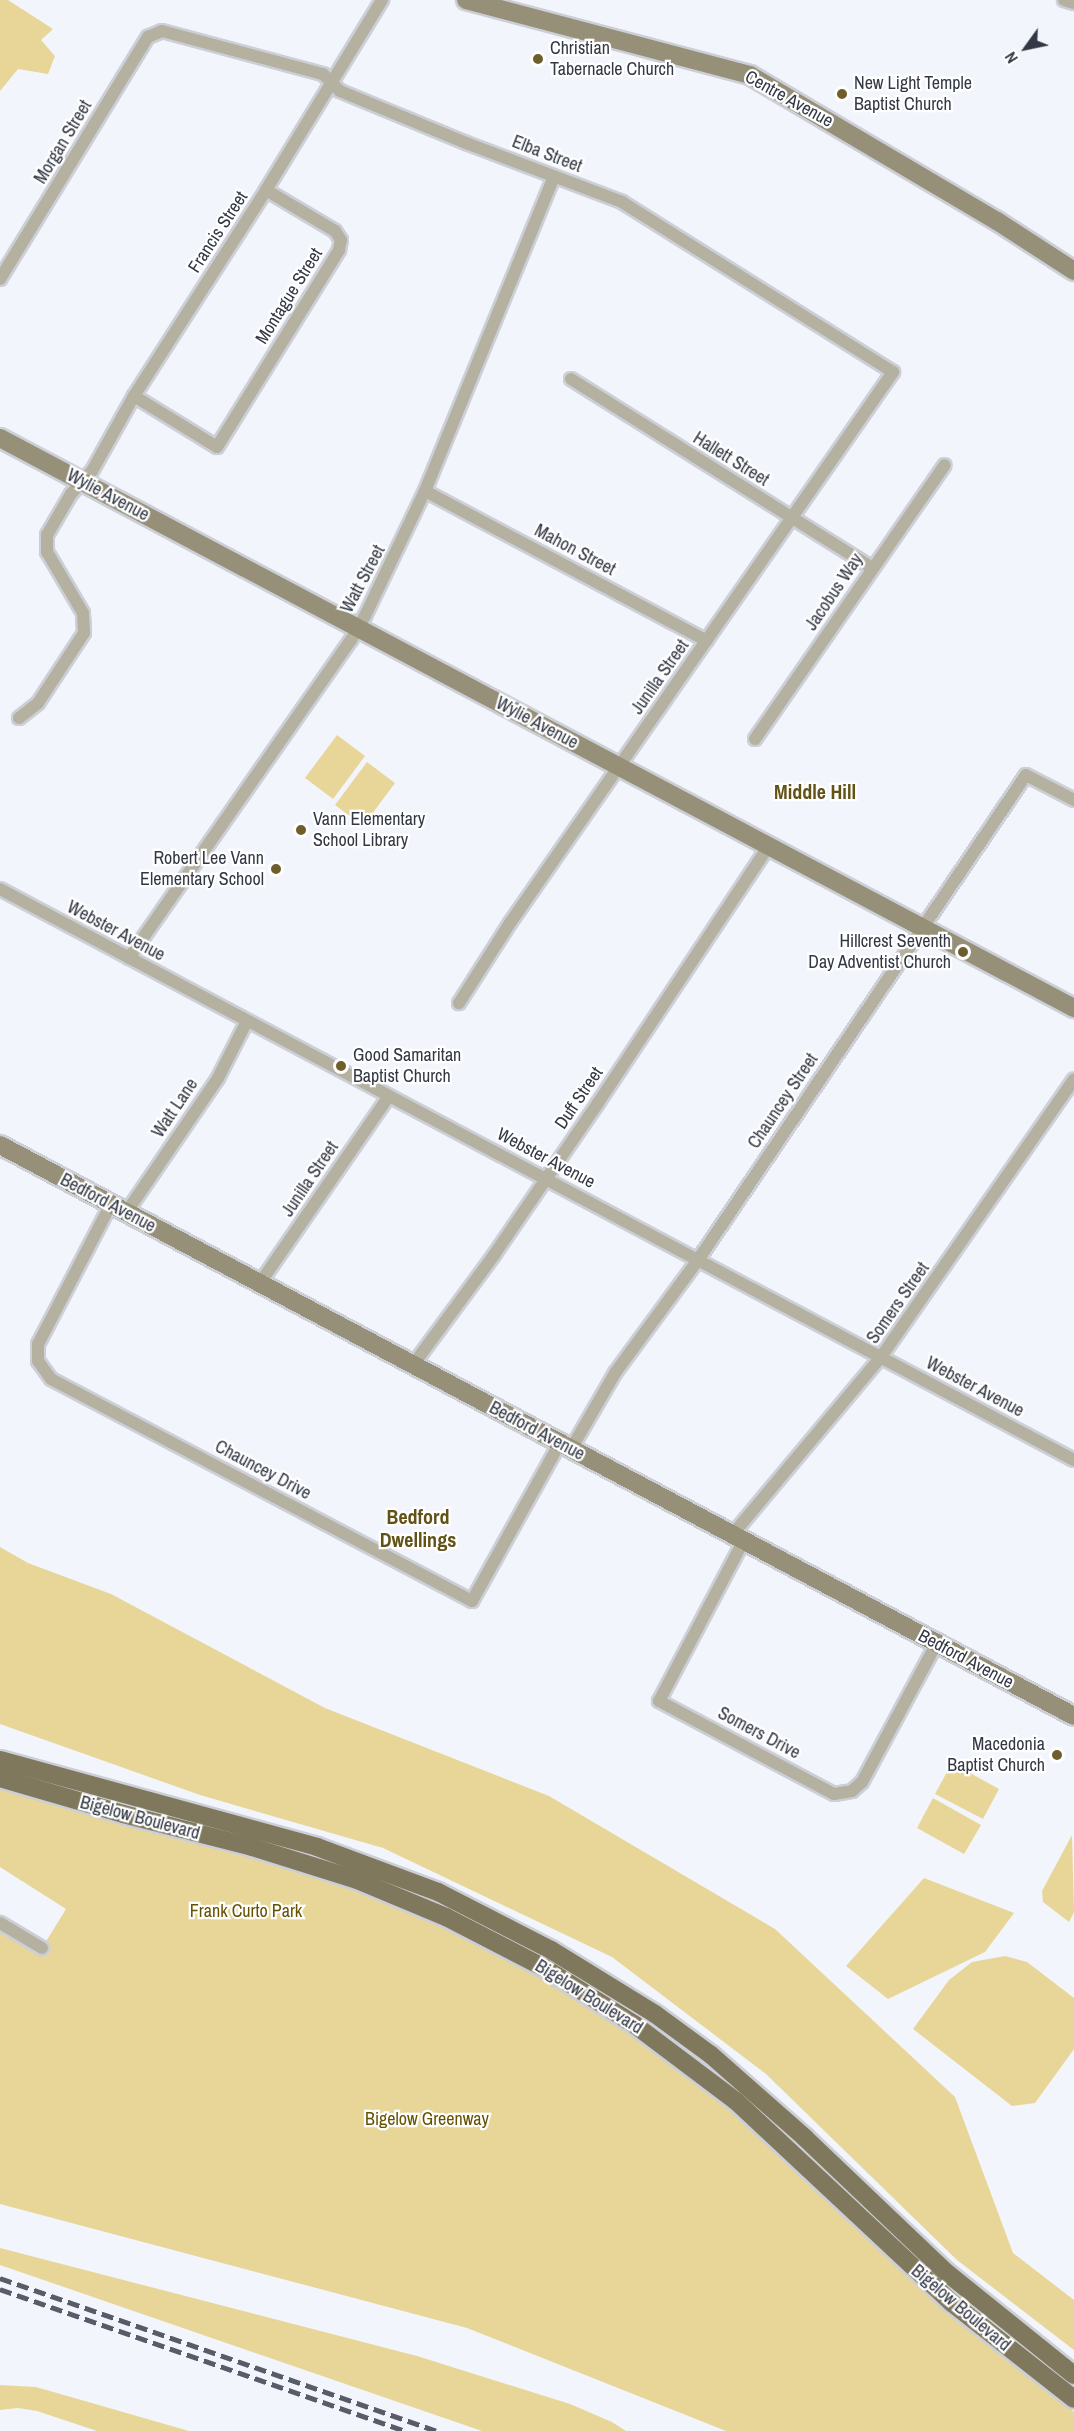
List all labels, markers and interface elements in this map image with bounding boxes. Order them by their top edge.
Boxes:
north arrow [996,18,1056,78]
place label: Christian Tabernacle Church [550,38,674,80]
text: N [999,48,1023,68]
marker: Christian Tabernacle Church [531,52,545,66]
street label: Centre Avenue [741,66,837,132]
place label: New Light Temple Baptist Church [854,73,972,116]
marker: New Light Temple Baptist Church [835,87,849,101]
street label: Morgan Street [30,96,96,188]
street label: Elba Street [509,131,585,177]
street label: Francis Street [184,187,252,277]
street label: Montague Street [251,244,327,348]
street label: Hallett Street [689,427,773,491]
street label: Wylie Avenue [63,464,153,526]
street label: Mahon Street [531,520,619,580]
street label: Watt Street [336,542,390,616]
street label: Jacobus Way [800,549,868,635]
street label: Junilla Street [626,636,694,718]
street label: Wylie Avenue [492,692,582,754]
district label: Middle Hill [774,779,856,803]
place label: Vann Elementary School Library [313,809,425,852]
marker: Vann Elementary School Library [294,823,308,837]
place label: Robert Lee Vann Elementary School [140,848,264,890]
marker: Robert Lee Vann Elementary School [269,862,283,876]
street label: Webster Avenue [63,896,169,966]
place label: Hillcrest Seventh Day Adventist Church [807,931,951,974]
marker: Hillcrest Seventh Day Adventist Church [956,945,970,959]
place label: Good Samaritan Baptist Church [353,1045,461,1088]
street label: Chauncey Street [743,1049,823,1153]
marker: Good Samaritan Baptist Church [334,1059,348,1073]
street label: Duff Street [550,1063,608,1133]
street label: Watt Lane [147,1074,203,1142]
street label: Webster Avenue [493,1123,599,1193]
street label: Junilla Street [277,1137,343,1221]
street label: Bedford Avenue [56,1169,160,1237]
street label: Somers Street [862,1258,934,1348]
street label: Webster Avenue [922,1352,1028,1422]
street label: Bedford Avenue [485,1397,589,1465]
street label: Chauncey Drive [211,1436,315,1504]
district label: Bedford Dwellings [380,1504,456,1551]
street label: Bedford Avenue [914,1625,1018,1693]
street label: Somers Drive [714,1702,804,1764]
place label: Macedonia Baptist Church [947,1734,1045,1776]
marker: Macedonia Baptist Church [1050,1748,1064,1762]
street label: Bigelow Boulevard [78,1792,202,1844]
park label: Frank Curto Park [190,1900,302,1922]
street label: Bigelow Boulevard [531,1955,647,2039]
park label: Bigelow Greenway [365,2108,489,2130]
street label: Bigelow Boulevard [907,2260,1015,2356]

